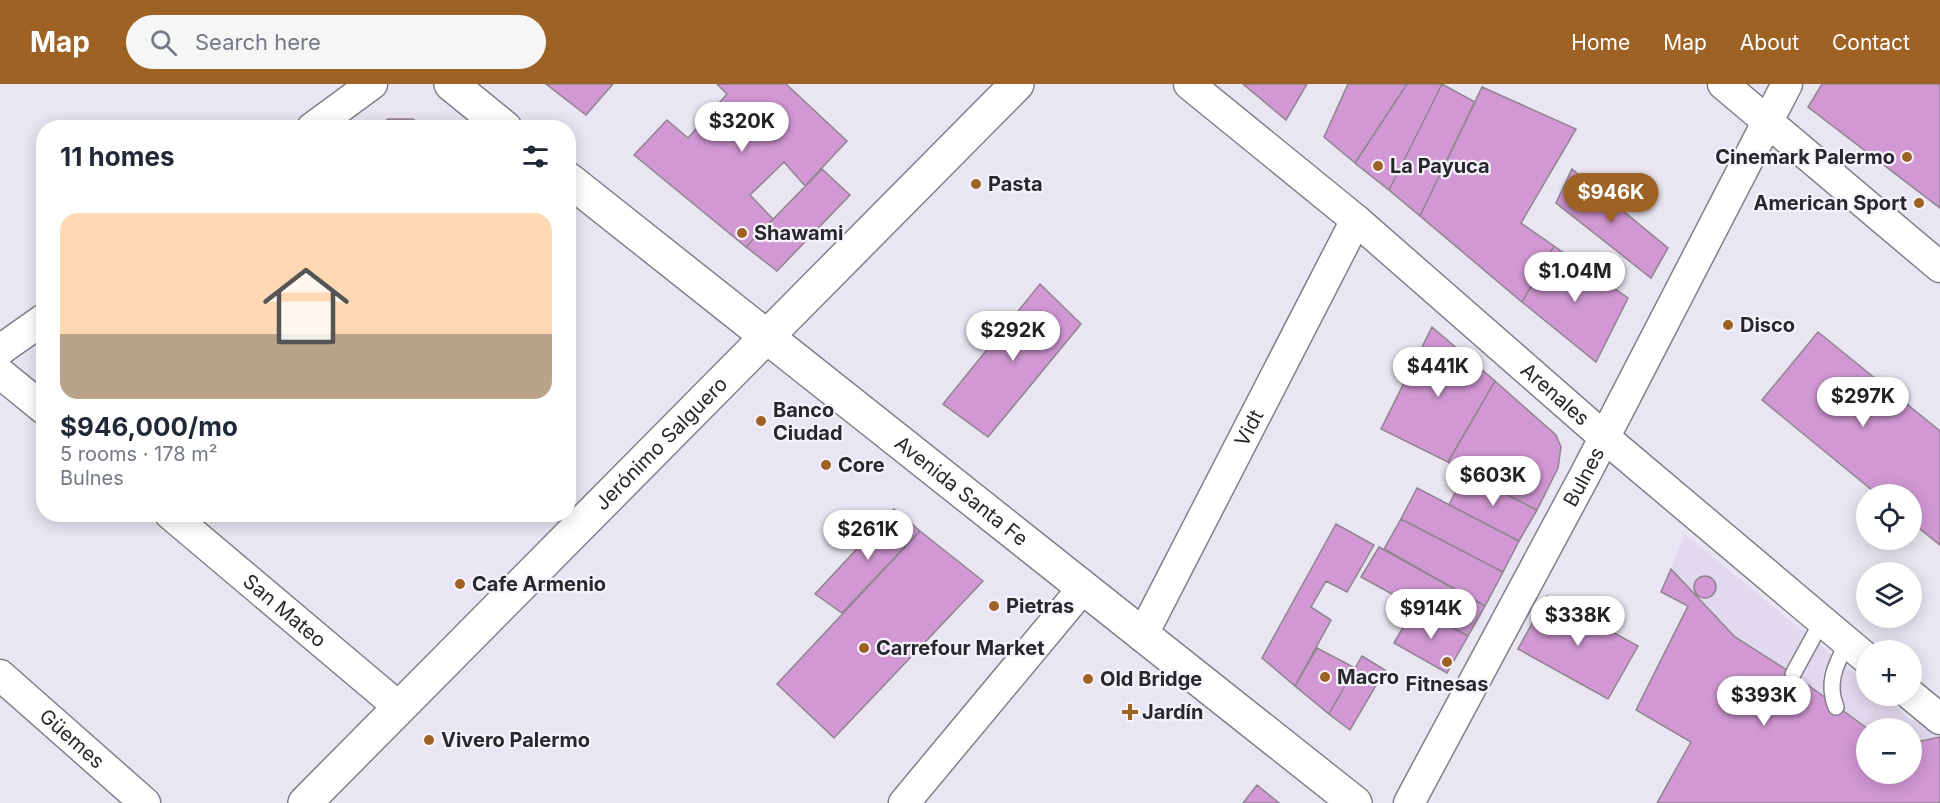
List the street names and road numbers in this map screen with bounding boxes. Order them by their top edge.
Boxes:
street label: Arenales [1516,358,1594,431]
street label: Jerónimo Salguero [590,372,732,515]
street label: Vidt [1230,405,1269,450]
street label: Avenida Santa Fe [890,431,1033,551]
street label: Bulnes [1558,443,1609,511]
street label: San Mateo [238,569,331,652]
street label: Güemes [35,704,109,773]

